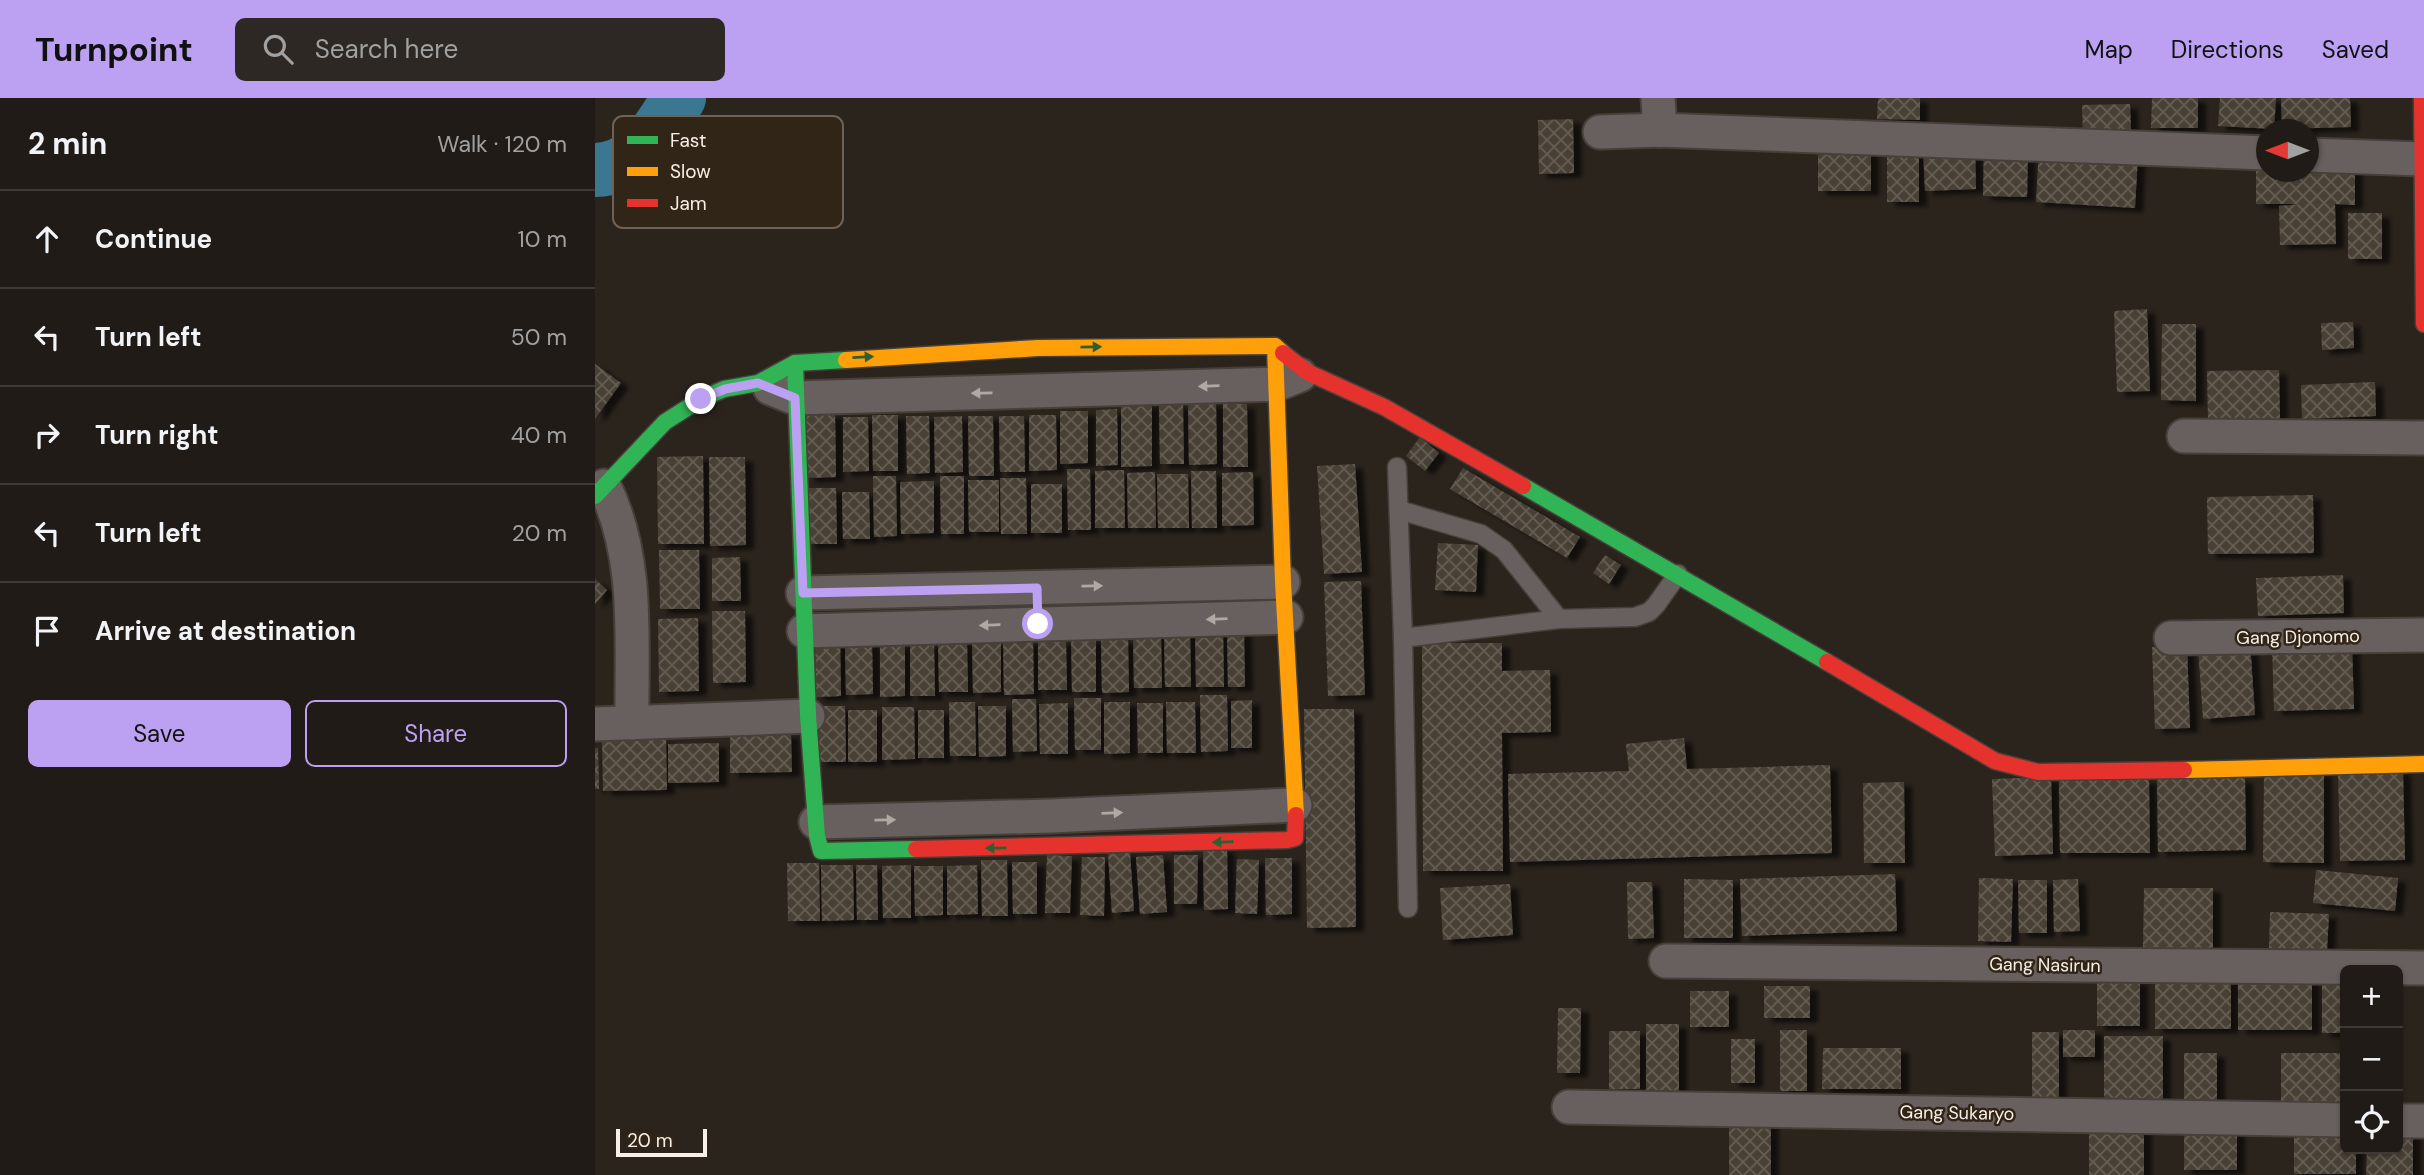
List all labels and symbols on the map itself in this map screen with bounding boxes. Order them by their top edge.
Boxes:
legend [613,116,843,228]
north arrow [2256,119,2319,182]
text: Fast [670,128,706,153]
text: Slow [670,159,711,184]
text: Jam [670,191,707,216]
one-way arrow [1080,341,1102,353]
one-way arrow [853,352,875,363]
one-way arrow [1198,381,1220,392]
route end [685,383,716,414]
one-way arrow [971,388,993,399]
one-way arrow [1081,581,1103,592]
route start [1022,608,1053,639]
one-way arrow [1206,613,1228,625]
one-way arrow [979,620,1001,631]
street label: Gang Djonomo [2236,624,2360,650]
one-way arrow [1101,808,1123,819]
one-way arrow [874,814,896,825]
one-way arrow [1212,836,1234,847]
one-way arrow [985,842,1007,854]
street label: Gang Nasirun [1989,952,2101,978]
street label: Gang Sukaryo [1899,1100,2015,1126]
scale bar [616,1126,707,1158]

